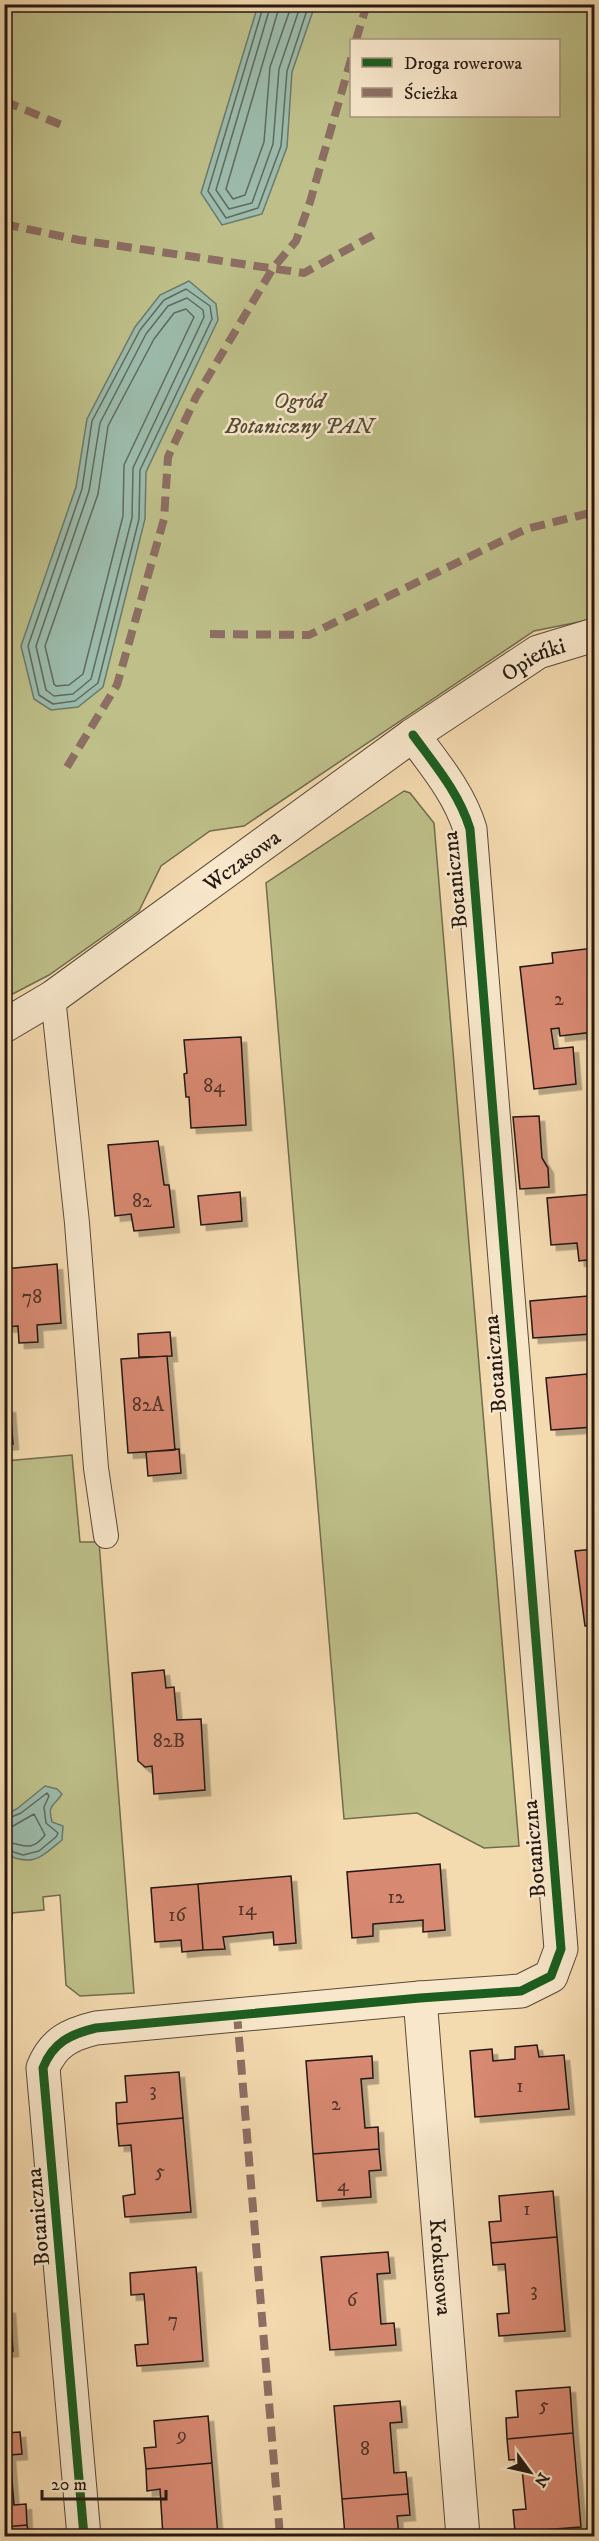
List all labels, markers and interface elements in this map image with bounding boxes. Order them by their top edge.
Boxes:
legend [350,39,560,117]
text: Droga rowerowa [404,53,522,75]
text: Ścieżka [404,82,458,105]
park label: Ogród Botaniczny PAN [224,388,377,440]
street label: Opieńki [496,633,569,688]
street label: Wczasowa [198,824,287,899]
street label: Botaniczna [437,829,474,930]
house number: 2 [554,987,564,1012]
house number: 84 [203,1074,225,1099]
house number: 82 [132,1189,152,1214]
house number: 78 [22,1285,42,1310]
street label: Botaniczna [478,1313,513,1414]
house number: 82A [132,1393,165,1418]
house number: 82B [153,1729,185,1754]
street label: Botaniczna [517,1798,552,1899]
house number: 12 [387,1885,405,1910]
house number: 14 [238,1897,257,1922]
house number: 16 [168,1903,186,1928]
house number: 1 [516,2074,524,2099]
house number: 3 [149,2078,157,2103]
house number: 2 [331,2092,341,2117]
house number: 5 [155,2159,165,2184]
street label: Botaniczna [21,2166,56,2267]
house number: 4 [337,2173,349,2198]
house number: 1 [523,2197,531,2222]
street label: Krokusowa [423,2218,457,2317]
house number: 3 [530,2278,538,2303]
house number: 6 [347,2288,358,2313]
house number: 7 [168,2308,178,2333]
house number: 5 [539,2393,549,2418]
house number: 9 [176,2423,187,2448]
house number: 8 [360,2437,370,2462]
north arrow [500,2442,560,2502]
scale bar [42,2463,166,2501]
text: N [530,2469,554,2491]
text: 20 m [51,2474,87,2496]

